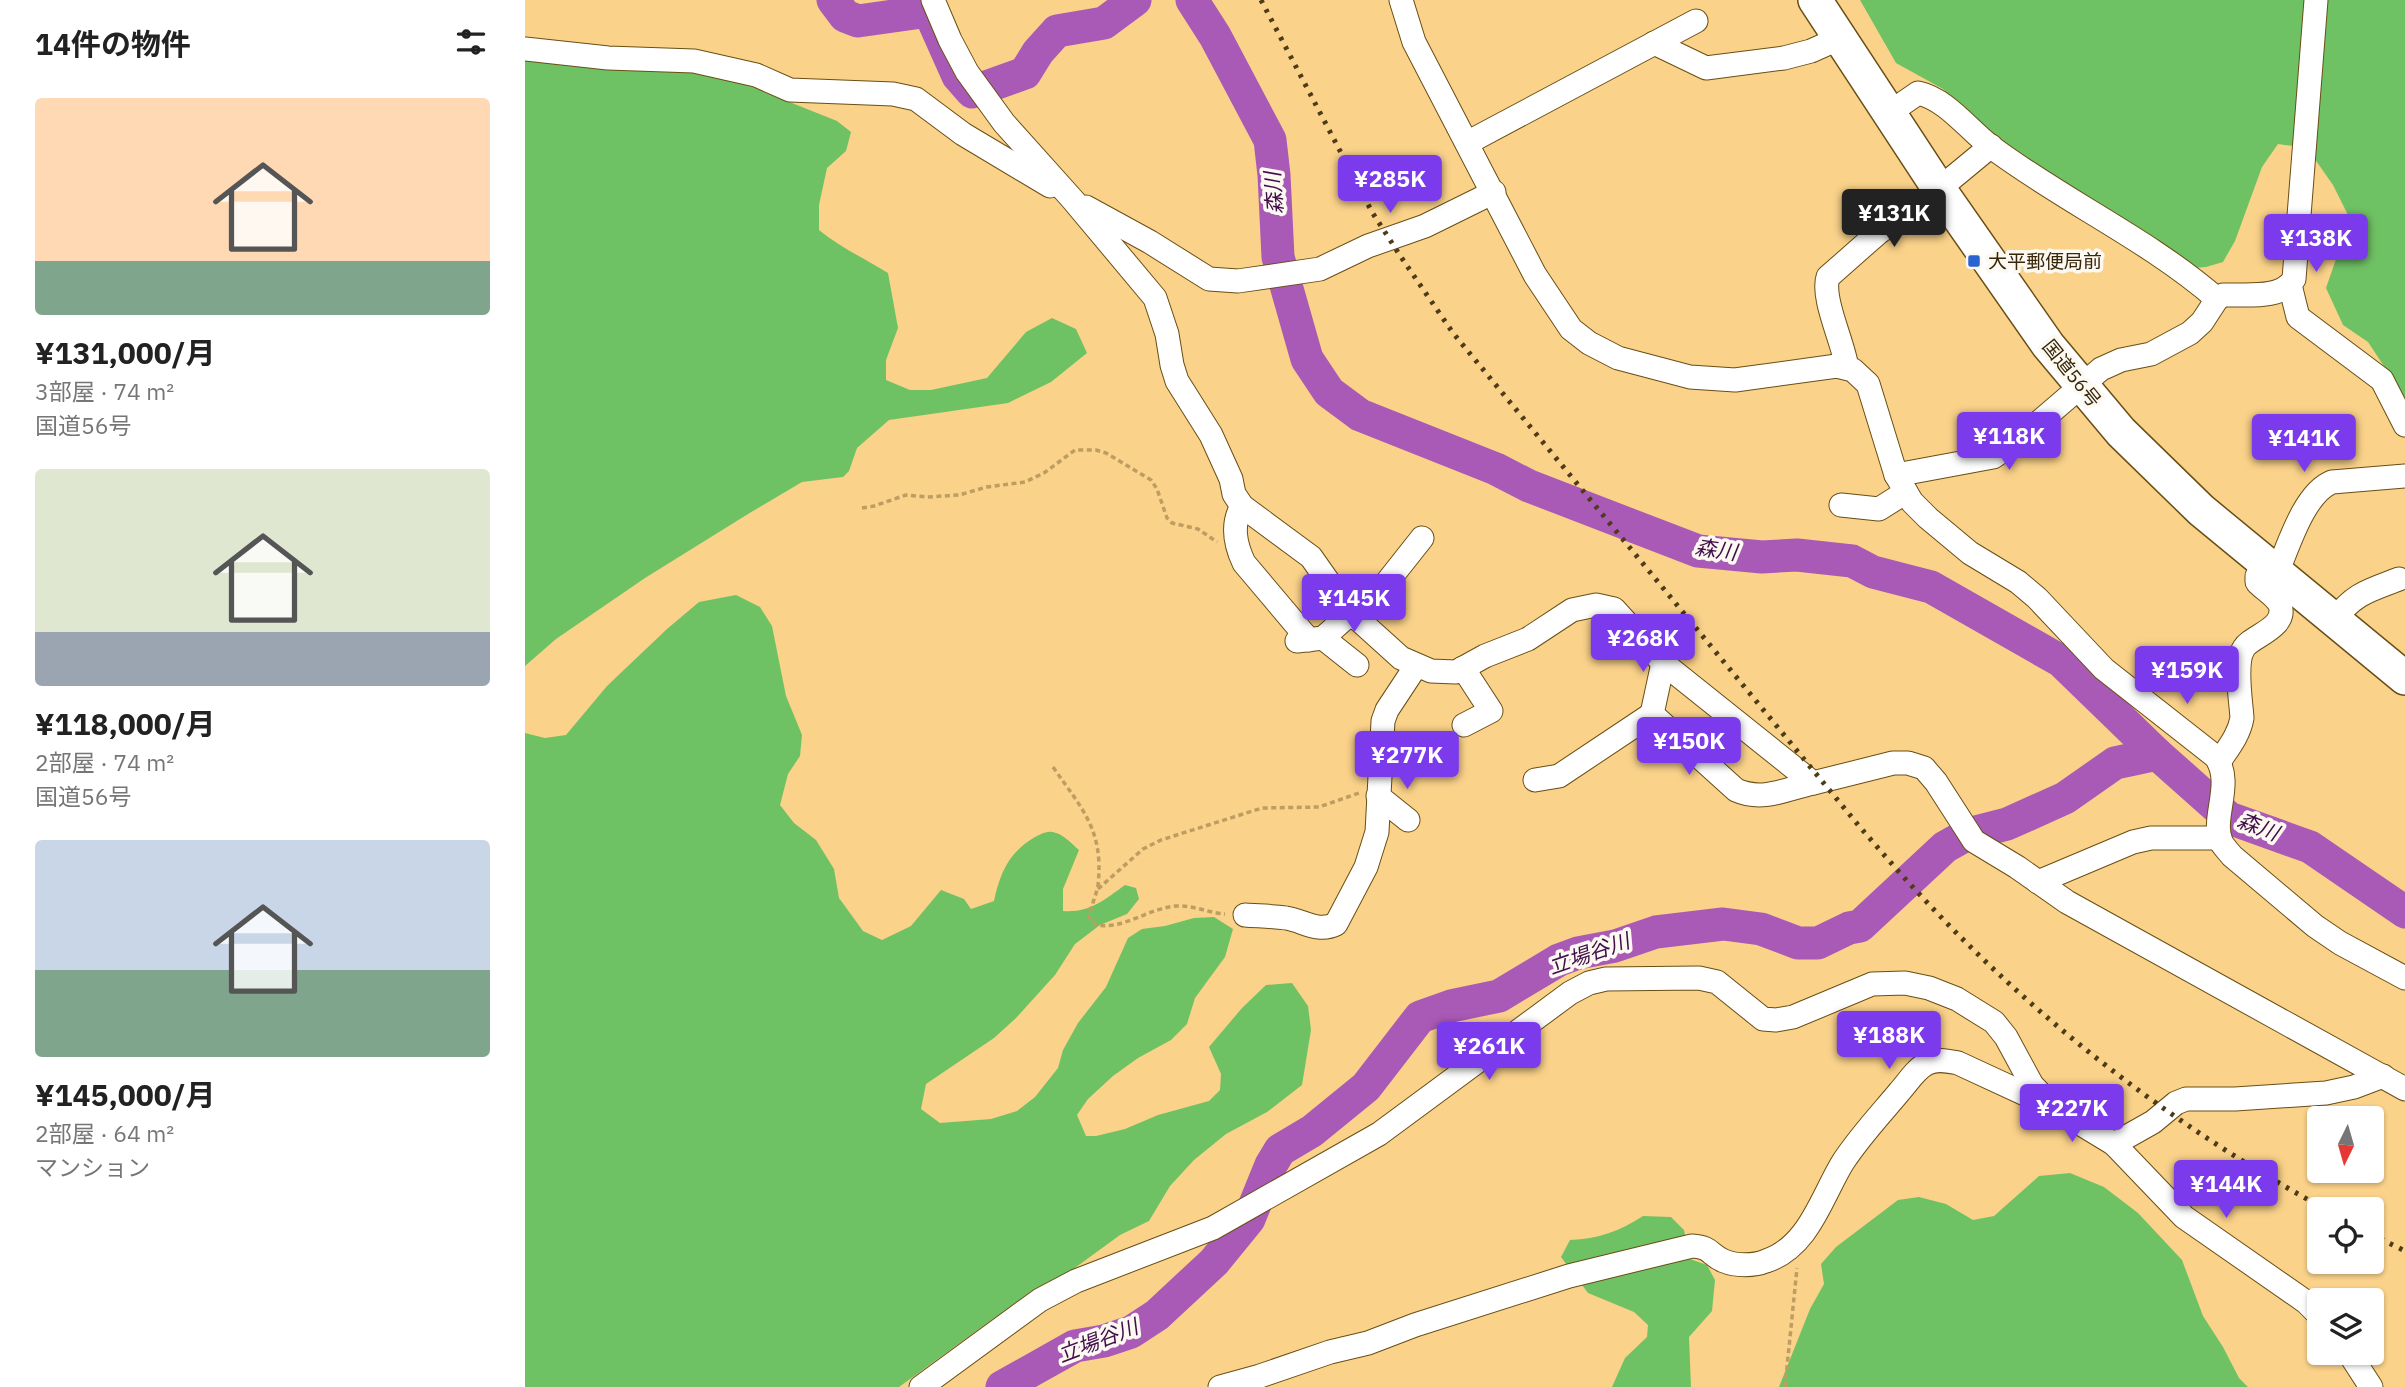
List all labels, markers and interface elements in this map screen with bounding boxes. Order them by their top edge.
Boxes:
icon: filters [452,23,490,61]
text: 14件の物件 [35,24,191,63]
icon: home [200,144,326,270]
pin: ¥285K [1341,156,1439,215]
text: ¥285K [1354,163,1426,193]
water label: 森川 [1257,169,1288,215]
pin: ¥131K [1845,190,1943,249]
text: ¥131K [1858,197,1930,227]
pin: ¥138K [2267,215,2365,274]
text: ¥138K [2280,222,2352,252]
place label: 大平郵便局前 [1988,249,2102,273]
marker: 大平郵便局前 [1966,253,1982,269]
text: ¥131,000/月 [35,333,216,372]
street label: 国道56号 [2038,334,2106,412]
text: 3部屋 · 74 m² [35,376,174,406]
text: 国道56号 [35,410,132,440]
pin: ¥118K [1960,412,2058,472]
pin: ¥141K [2255,414,2353,474]
text: ¥118K [1973,420,2045,450]
text: ¥141K [2268,422,2340,452]
icon: home [200,515,326,641]
water label: 森川 [1693,532,1741,566]
pin: ¥145K [1305,574,1403,634]
text: ¥145K [1318,582,1390,612]
pin: ¥268K [1594,614,1692,674]
text: ¥268K [1607,622,1679,652]
pin: ¥159K [2138,646,2236,706]
text: ¥159K [2151,654,2223,684]
text: ¥118,000/月 [35,704,216,743]
pin: ¥150K [1640,718,1738,777]
text: ¥150K [1653,725,1725,755]
pin: ¥277K [1358,732,1456,791]
text: ¥277K [1371,739,1443,769]
text: 2部屋 · 74 m² [35,747,174,777]
text: 国道56号 [35,781,132,811]
water label: 森川 [2234,805,2285,847]
icon: home [200,886,326,1012]
water label: 立場谷川 [1544,925,1635,980]
pin: ¥188K [1840,1012,1938,1071]
text: ¥188K [1853,1019,1925,1049]
pin: ¥261K [1440,1023,1538,1082]
text: ¥261K [1453,1030,1525,1060]
text: ¥145,000/月 [35,1075,216,1114]
pin: ¥227K [2023,1084,2121,1144]
text: ¥227K [2036,1092,2108,1122]
north arrow [2307,1106,2383,1183]
map controls [2307,1106,2384,1365]
text: 2部屋 · 64 m² [35,1118,174,1148]
text: マンション [35,1152,150,1182]
pin: ¥144K [2177,1160,2275,1220]
text: ¥144K [2190,1168,2262,1198]
button: locate [2307,1197,2384,1274]
button: layers [2307,1288,2384,1365]
water label: 立場谷川 [1053,1311,1144,1368]

